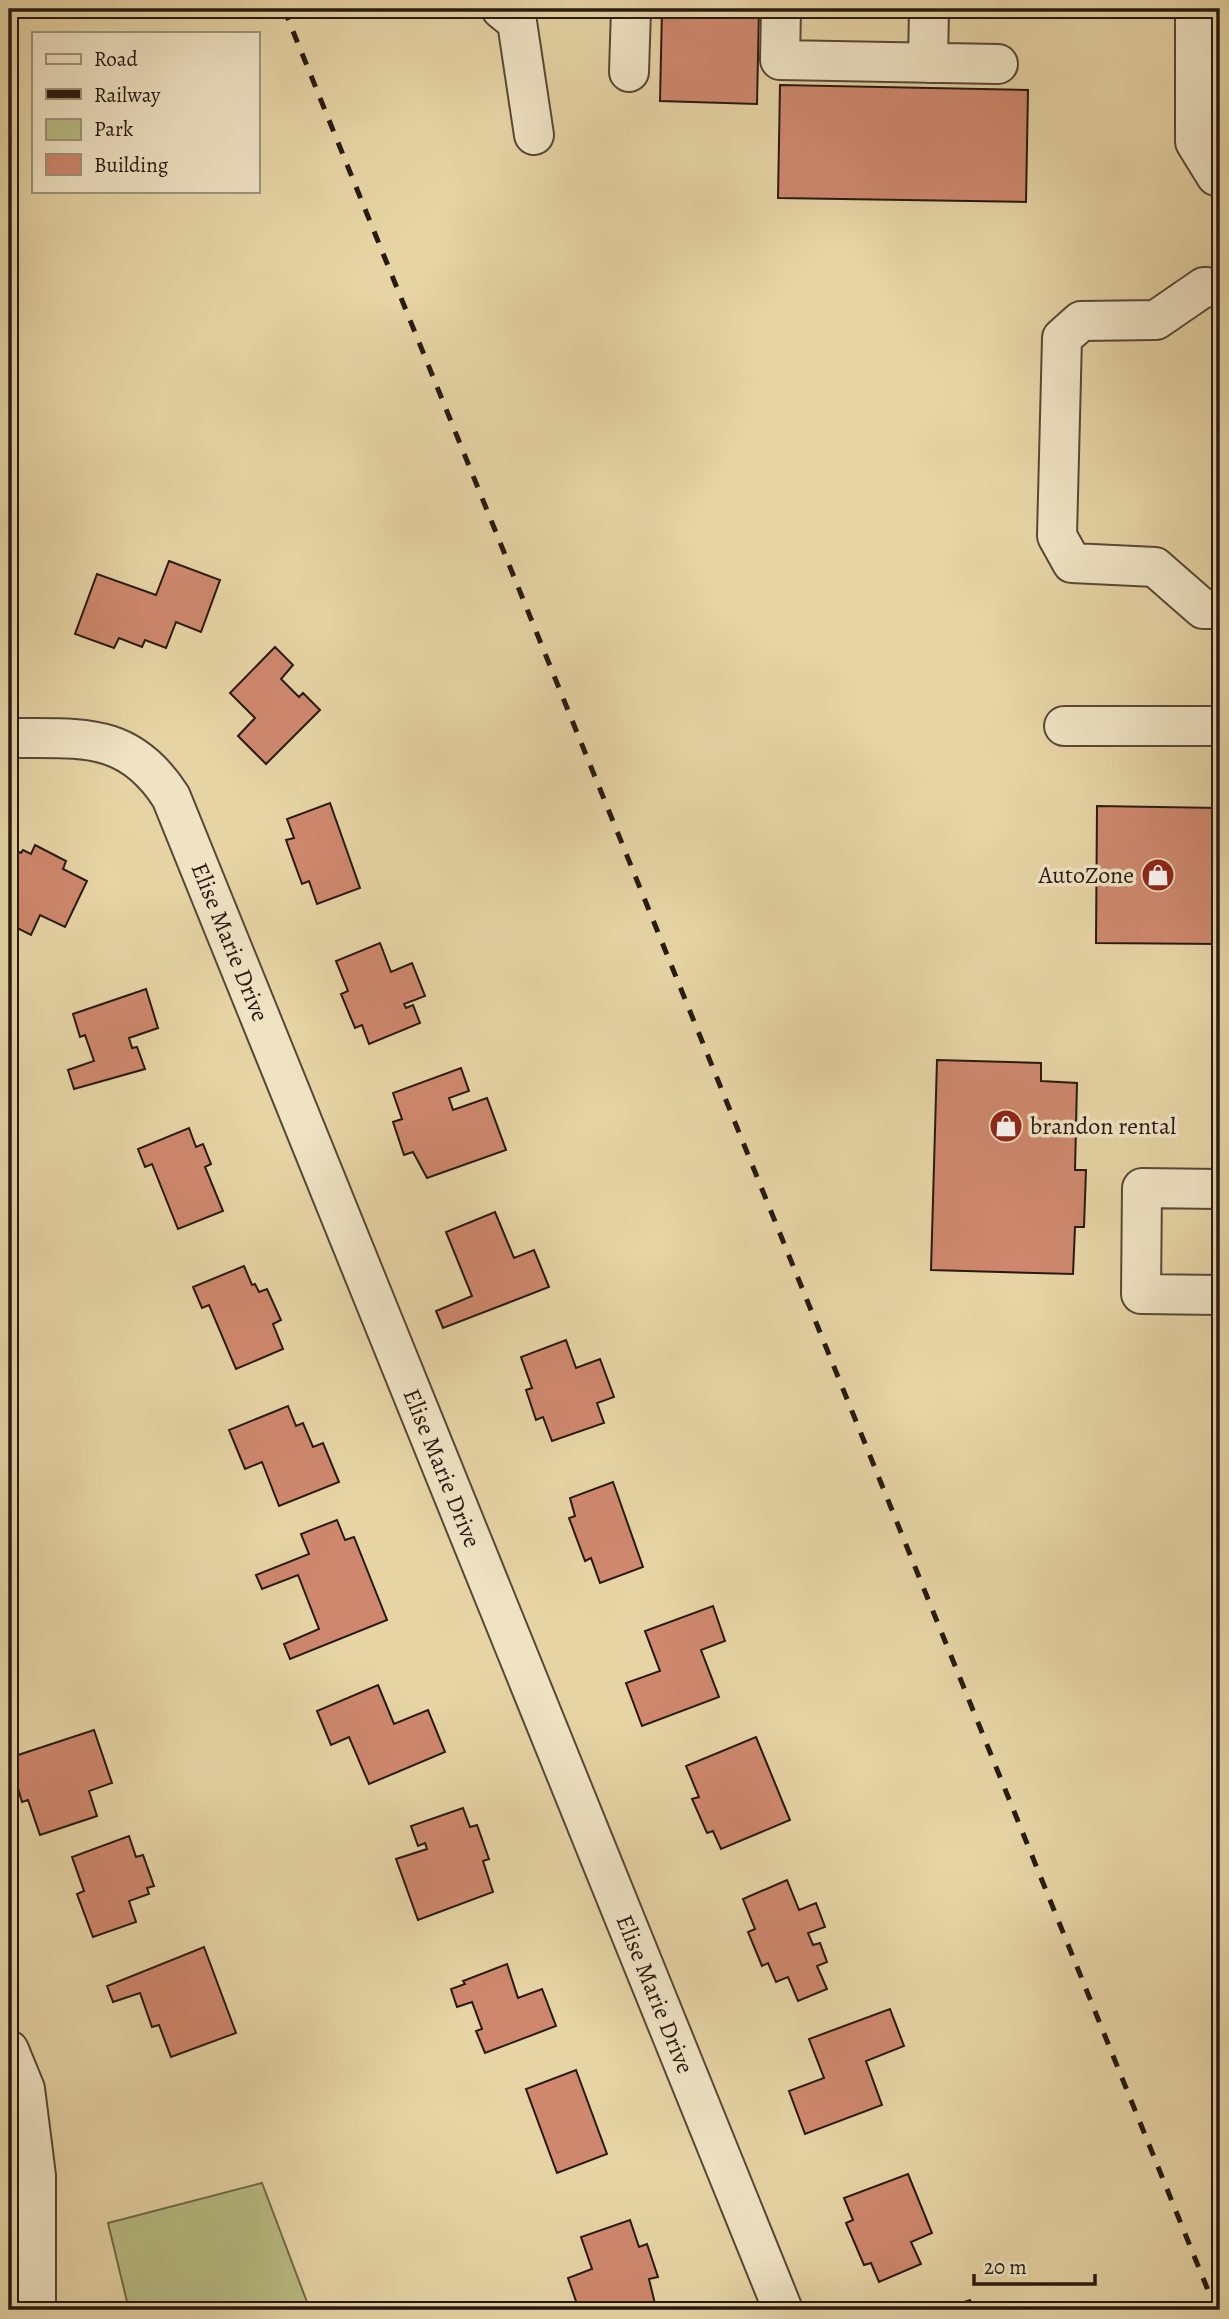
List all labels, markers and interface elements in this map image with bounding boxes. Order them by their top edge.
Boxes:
legend [32,32,259,192]
text: Road [94,45,138,73]
text: Railway [94,81,161,109]
text: Park [94,115,134,143]
text: Building [94,151,169,179]
shop icon: AutoZone [1139,856,1177,894]
street label: Elise Marie Drive [184,858,276,1026]
place label: AutoZone [1038,859,1134,891]
shop icon: brandon rental [987,1107,1025,1145]
place label: brandon rental [1030,1110,1176,1142]
street label: Elise Marie Drive [396,1384,488,1552]
street label: Elise Marie Drive [609,1910,701,2078]
scale bar [974,2242,1094,2286]
text: 20 m [984,2253,1027,2281]

